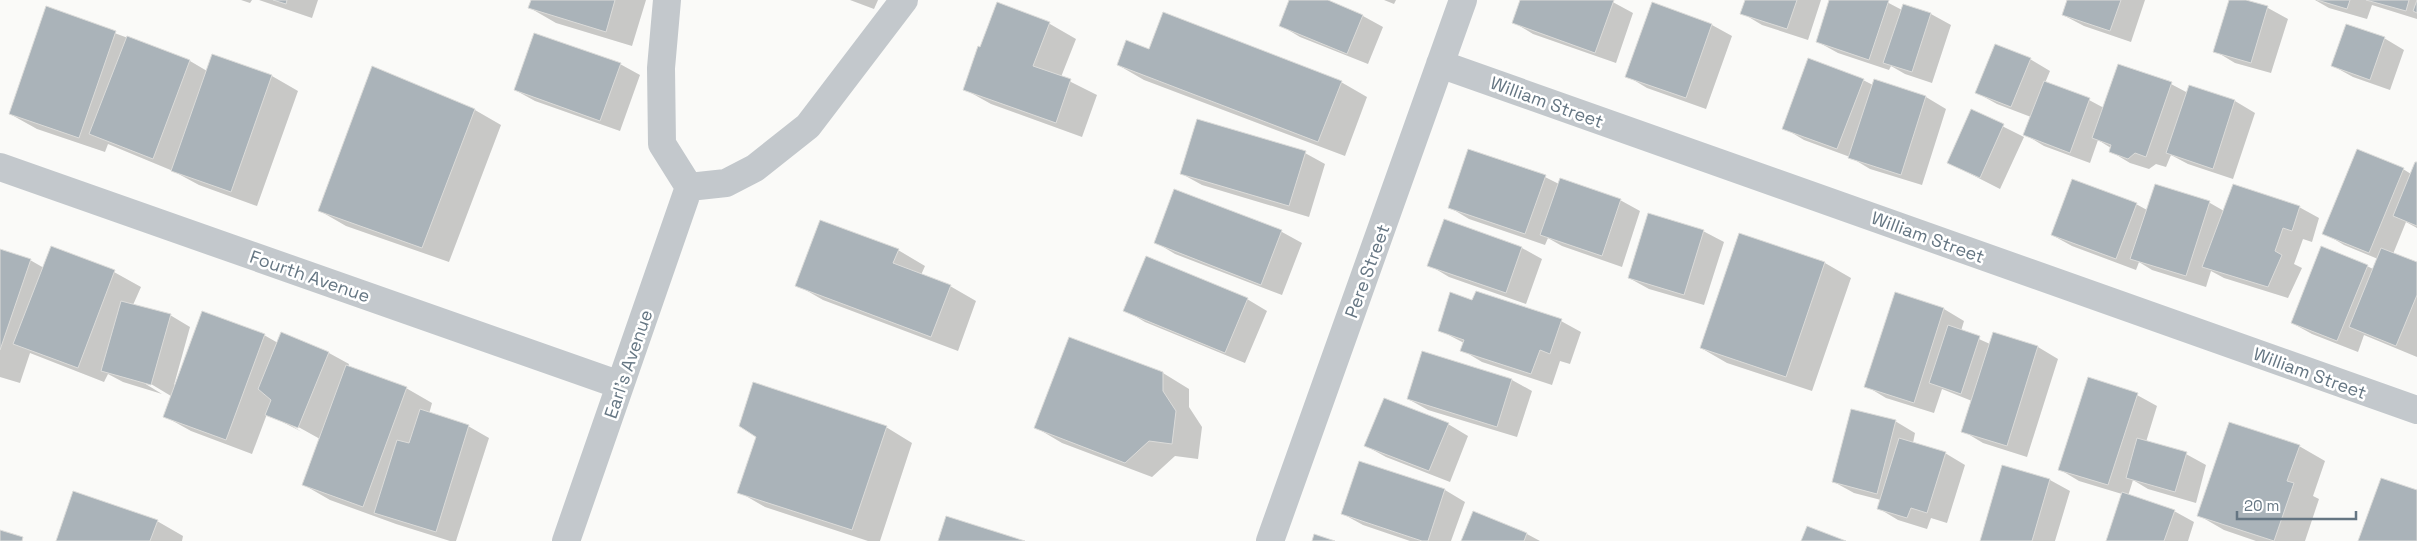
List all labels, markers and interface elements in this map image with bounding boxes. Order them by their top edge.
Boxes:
street label: William Street [1487,71,1607,133]
street label: William Street [1868,206,1988,268]
street label: Pere Street [1339,221,1395,321]
street label: Fourth Avenue [247,245,373,307]
street label: Earl's Avenue [599,307,657,421]
street label: William Street [2250,342,2370,404]
scale bar [2237,488,2356,520]
text: 20 m [2244,496,2279,515]

